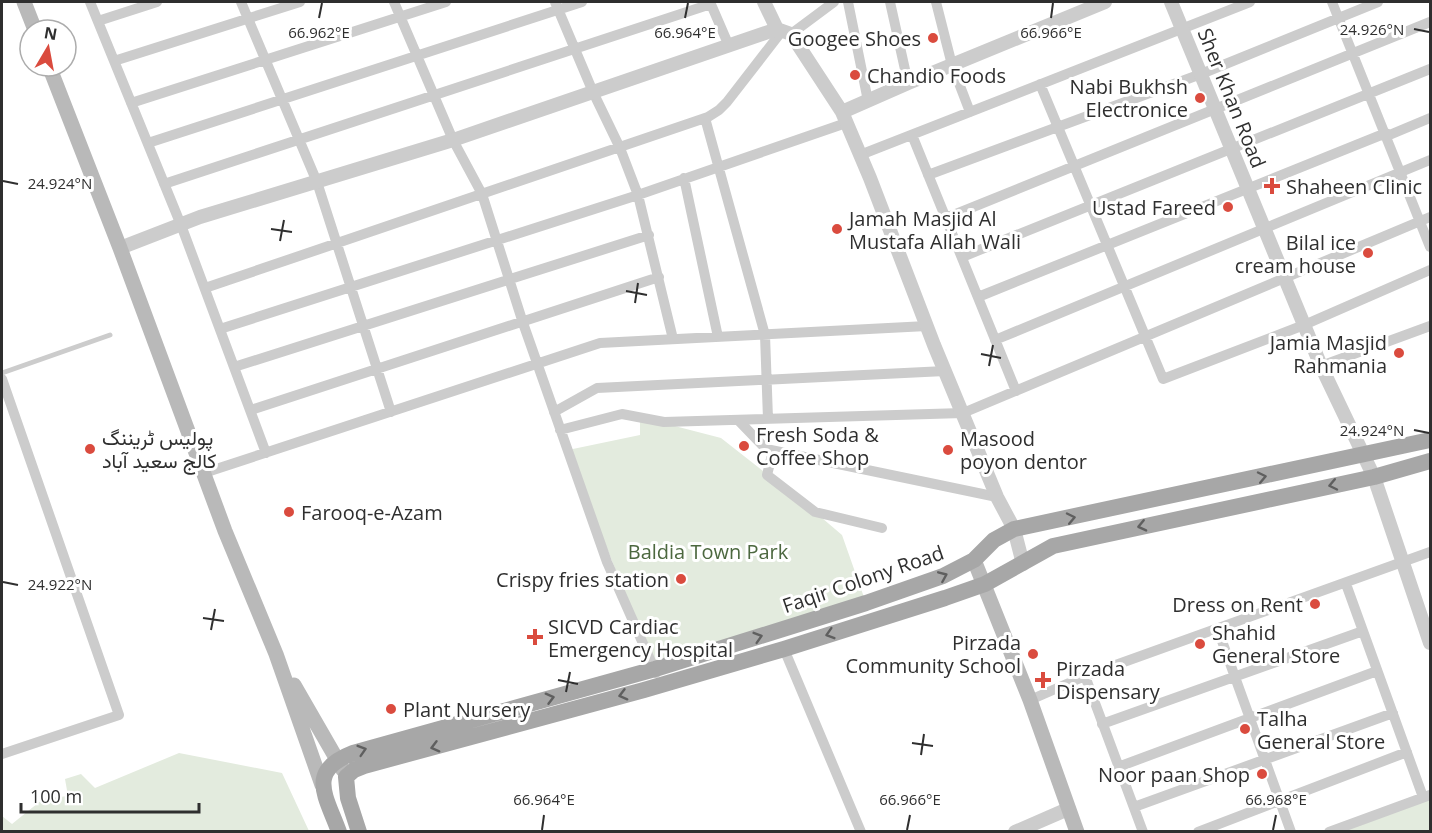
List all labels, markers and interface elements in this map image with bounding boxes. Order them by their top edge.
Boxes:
north arrow [18,18,78,78]
text: 24.926°N [1340,19,1404,39]
text: N [42,21,59,45]
text: 66.962°E [288,22,350,42]
text: 66.964°E [654,22,716,42]
text: 66.966°E [1020,22,1082,42]
street label: Sher Khan Road [1192,24,1272,172]
place label: Googee Shoes [788,25,921,52]
marker: Googee Shoes [926,31,940,45]
place label: Chandio Foods [867,62,1006,89]
marker: Chandio Foods [848,68,862,82]
place label: Nabi Bukhsh Electronice [1070,73,1188,123]
marker: Nabi Bukhsh Electronice [1193,91,1207,105]
text: 24.924°N [28,173,92,193]
place label: Shaheen Clinic [1286,173,1422,200]
marker: Shaheen Clinic [1263,177,1281,195]
place label: Ustad Fareed [1092,194,1216,221]
marker: Ustad Fareed [1221,200,1235,214]
place label: Jamah Masjid Al Mustafa Allah Wali [847,205,1021,255]
marker: Jamah Masjid Al Mustafa Allah Wali [830,222,844,236]
place label: Bilal ice cream house [1235,229,1356,279]
marker: Bilal ice cream house [1361,246,1375,260]
place label: Jamia Masjid Rahmania [1268,329,1387,379]
marker: Jamia Masjid Rahmania [1392,346,1406,360]
text: 24.924°N [1340,420,1404,440]
place label: Fresh Soda & Coffee Shop [756,421,879,471]
place label: پولیس ٹریننگ کالج سعید آباد [102,424,217,475]
place label: Masood poyon dentor [960,425,1087,475]
marker: Fresh Soda & Coffee Shop [737,439,751,453]
marker: پولیس ٹریننگ کالج سعید آباد [83,442,97,456]
marker: Masood poyon dentor [941,443,955,457]
one-way arrow [1257,471,1267,484]
one-way arrow [1328,478,1338,491]
place label: Farooq-e-Azam [301,499,443,526]
marker: Farooq-e-Azam [282,505,296,519]
one-way arrow [1066,512,1076,525]
one-way arrow [1137,518,1147,531]
park label: Baldia Town Park [628,538,789,565]
street label: Faqir Colony Road [779,539,947,619]
place label: Crispy fries station [496,566,669,593]
one-way arrow [936,571,947,583]
marker: Crispy fries station [674,572,688,586]
text: 24.922°N [28,574,92,594]
place label: Dress on Rent [1172,591,1303,618]
marker: Dress on Rent [1308,597,1322,611]
place label: SICVD Cardiac Emergency Hospital [548,613,733,663]
place label: Shahid General Store [1212,619,1340,669]
one-way arrow [825,627,836,639]
marker: SICVD Cardiac Emergency Hospital [526,628,544,646]
place label: Pirzada Community School [845,629,1021,679]
one-way arrow [752,632,763,644]
marker: Shahid General Store [1193,637,1207,651]
marker: Pirzada Community School [1026,647,1040,661]
place label: Pirzada Dispensary [1056,655,1161,705]
marker: Pirzada Dispensary [1034,671,1052,689]
one-way arrow [618,688,628,701]
one-way arrow [545,692,555,705]
place label: Plant Nursery [403,696,531,723]
marker: Plant Nursery [384,702,398,716]
place label: Talha General Store [1257,705,1385,755]
marker: Talha General Store [1238,722,1252,736]
one-way arrow [430,740,441,752]
one-way arrow [357,745,367,757]
place label: Noor paan Shop [1098,761,1250,788]
marker: Noor paan Shop [1255,767,1269,781]
scale bar [21,776,200,814]
text: 100 m [30,784,82,808]
text: 66.964°E [513,789,575,809]
text: 66.966°E [879,789,941,809]
text: 66.968°E [1245,789,1307,809]

